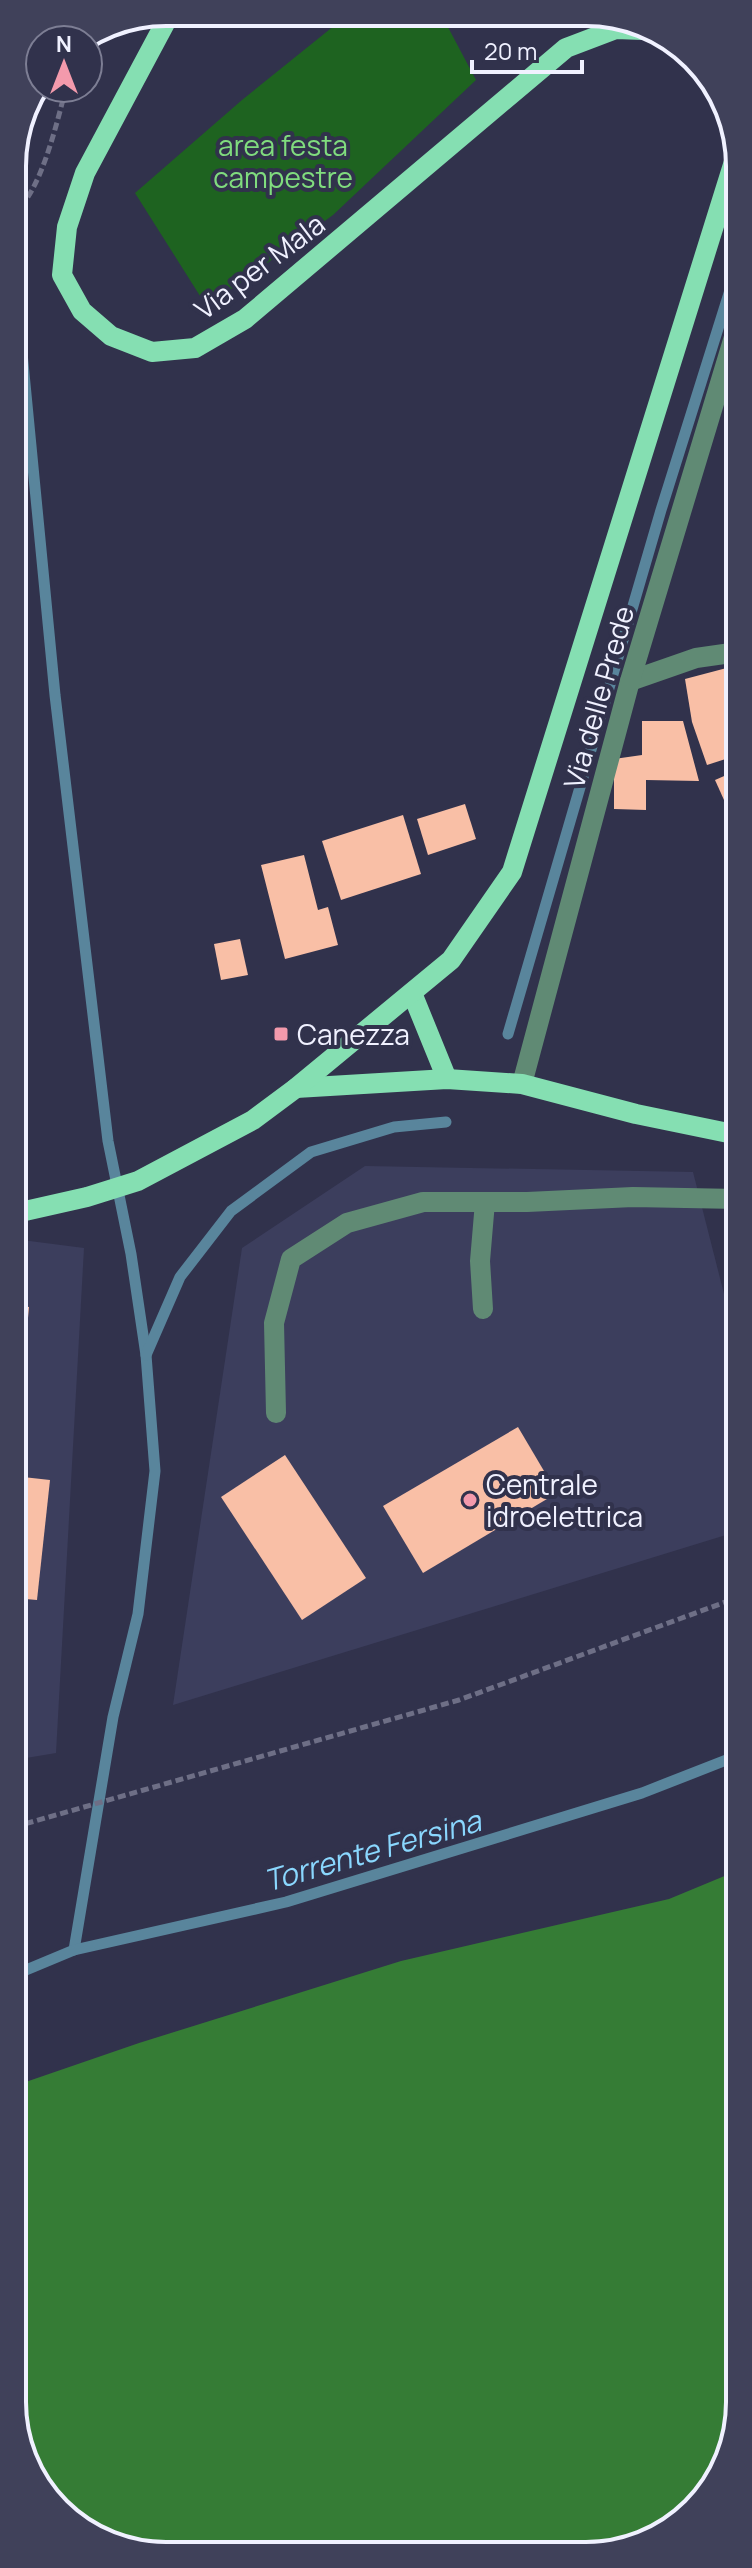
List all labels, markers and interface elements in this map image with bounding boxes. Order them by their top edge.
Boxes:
north arrow [24,24,104,104]
scale bar [472,24,582,74]
text: N [56,29,72,59]
text: 20 m [484,34,537,67]
park label: area festa campestre [213,126,353,196]
street label: Via per Mala [186,205,332,327]
street label: Via delle Prede [554,601,642,793]
place label: Canezza [297,1015,410,1053]
marker: Canezza [272,1025,290,1043]
place label: Centrale idroelettrica [486,1465,643,1535]
marker: Centrale idroelettrica [461,1491,479,1509]
water label: Torrente Fersina [259,1799,487,1901]

